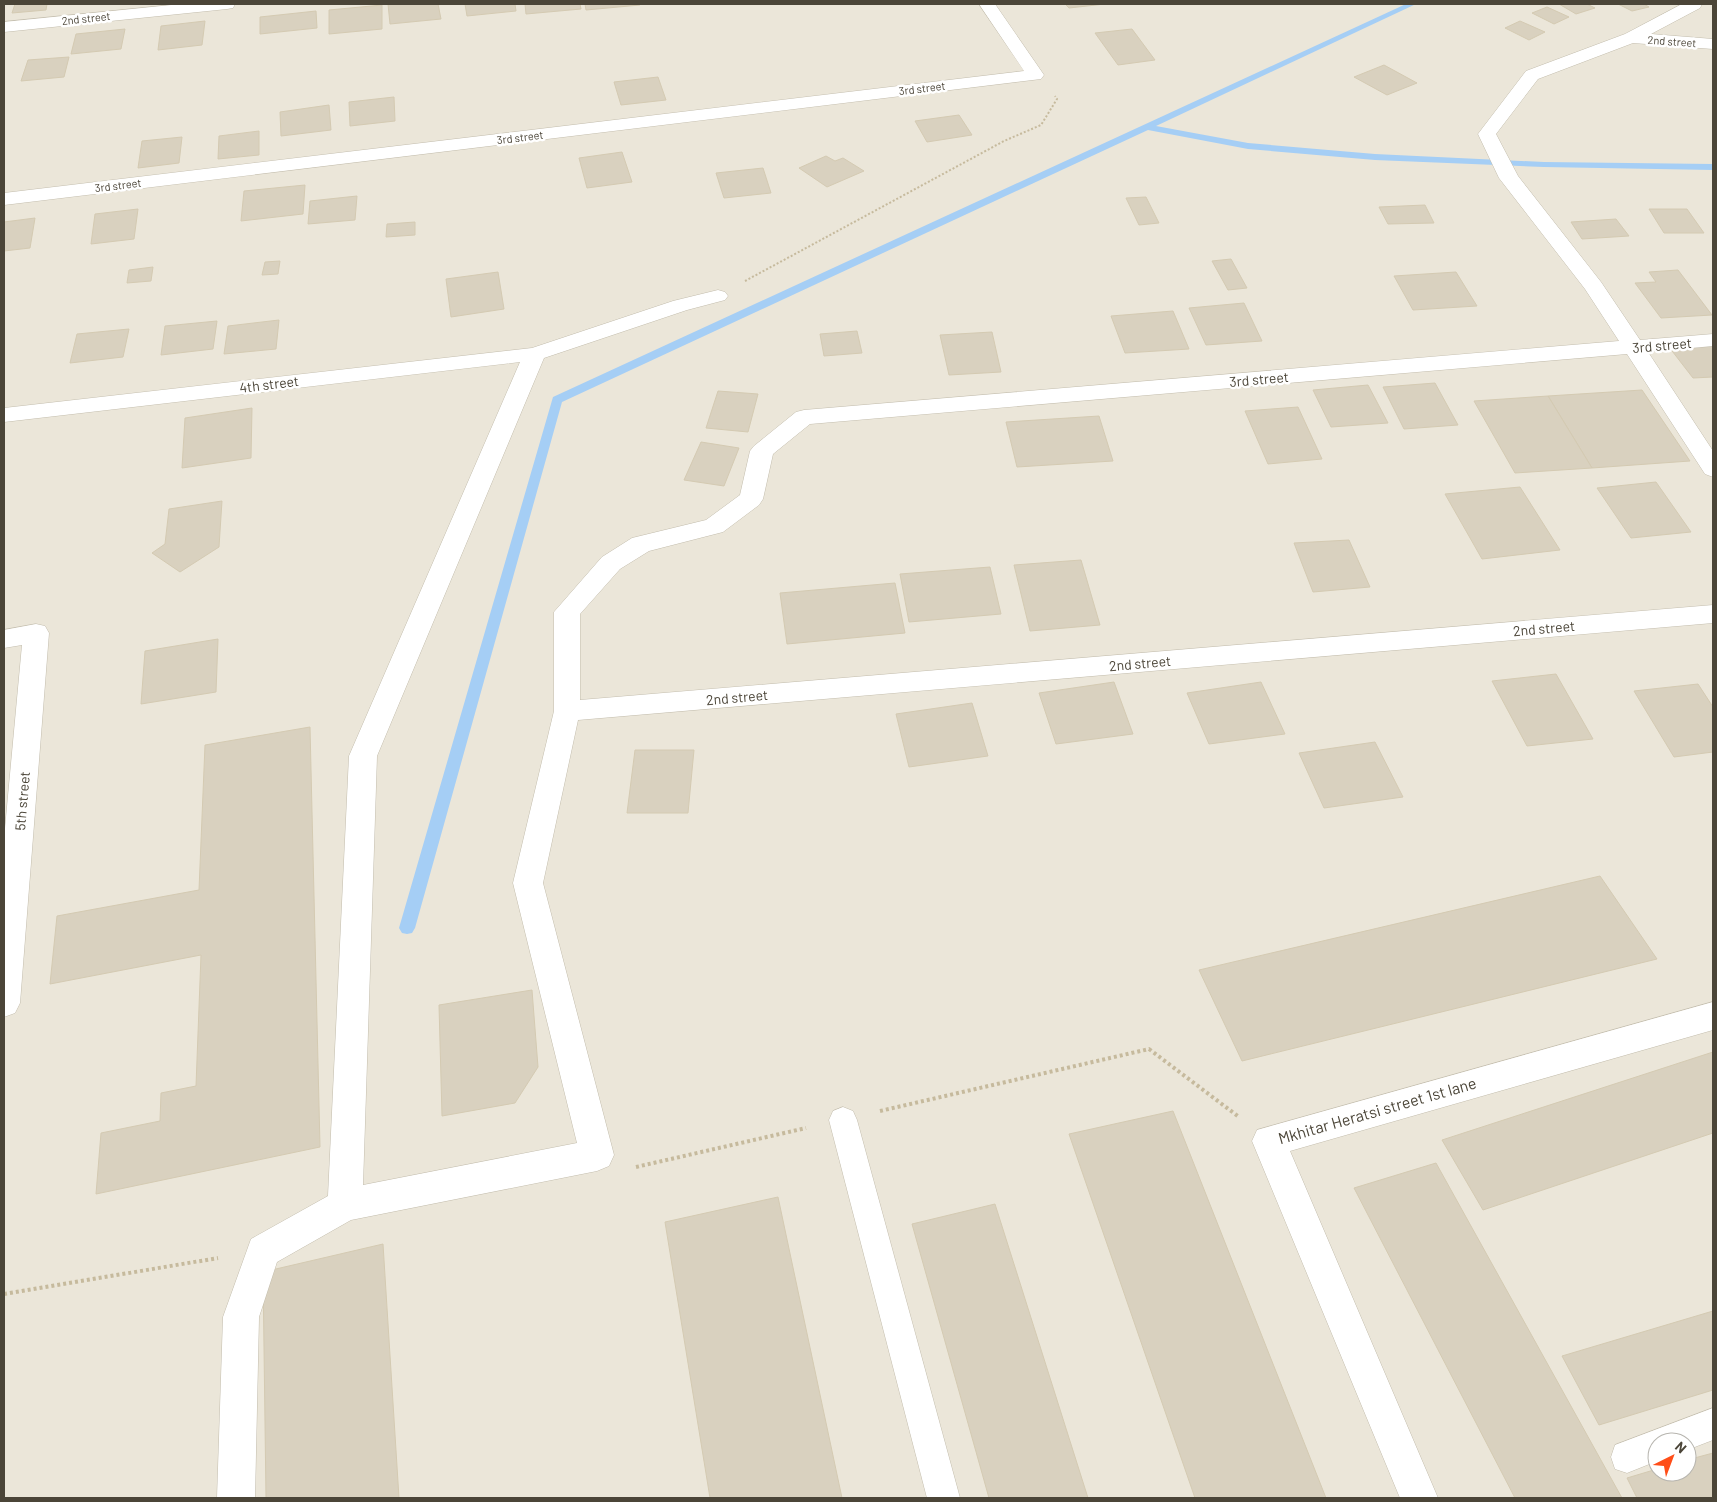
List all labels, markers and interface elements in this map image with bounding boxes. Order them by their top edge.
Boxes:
street label: 2nd street [61,9,111,27]
street label: 2nd street [1647,33,1697,49]
street label: 3rd street [898,79,946,97]
street label: 3rd street [496,128,544,146]
street label: 3rd street [94,176,142,194]
street label: 3rd street [1632,334,1692,356]
street label: 3rd street [1229,368,1289,390]
street label: 4th street [238,372,300,396]
street label: 2nd street [1512,617,1576,639]
street label: 2nd street [1108,652,1172,674]
street label: 2nd street [705,686,769,708]
street label: 5th street [11,771,33,831]
street label: Mkhitar Heratsi street 1st lane [1276,1073,1478,1147]
north arrow [1647,1432,1697,1482]
text: N [1672,1438,1690,1456]

